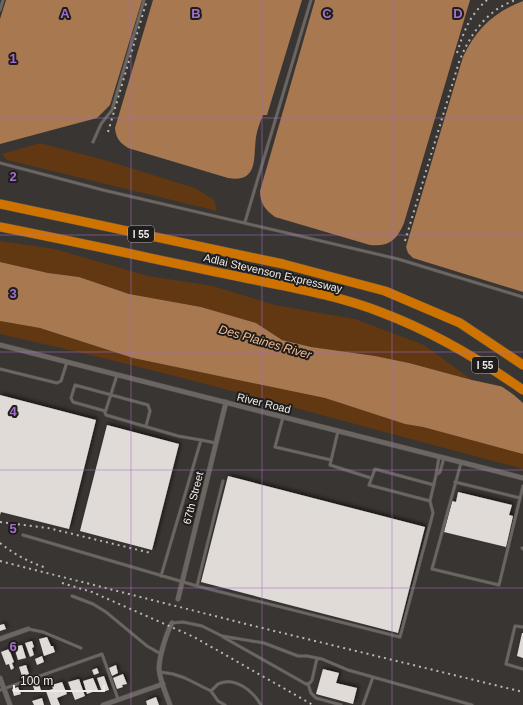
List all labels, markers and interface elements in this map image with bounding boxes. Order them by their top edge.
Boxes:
text: A [60,6,70,21]
text: B [191,6,201,21]
text: C [322,6,332,21]
text: D [453,6,463,21]
text: 1 [9,51,17,66]
text: 2 [9,169,17,184]
road number: I 55 [128,226,154,242]
street label: Adlai Stevenson Expressway [203,251,344,295]
text: 3 [9,286,17,301]
water label: Des Plaines River [217,322,314,362]
road number: I 55 [472,357,498,373]
street label: River Road [236,391,292,415]
text: 4 [9,404,17,419]
street label: 67th Street [181,470,205,526]
text: 5 [9,521,17,536]
text: 6 [9,639,17,654]
scale bar [14,667,104,693]
text: 100 m [20,674,53,688]

